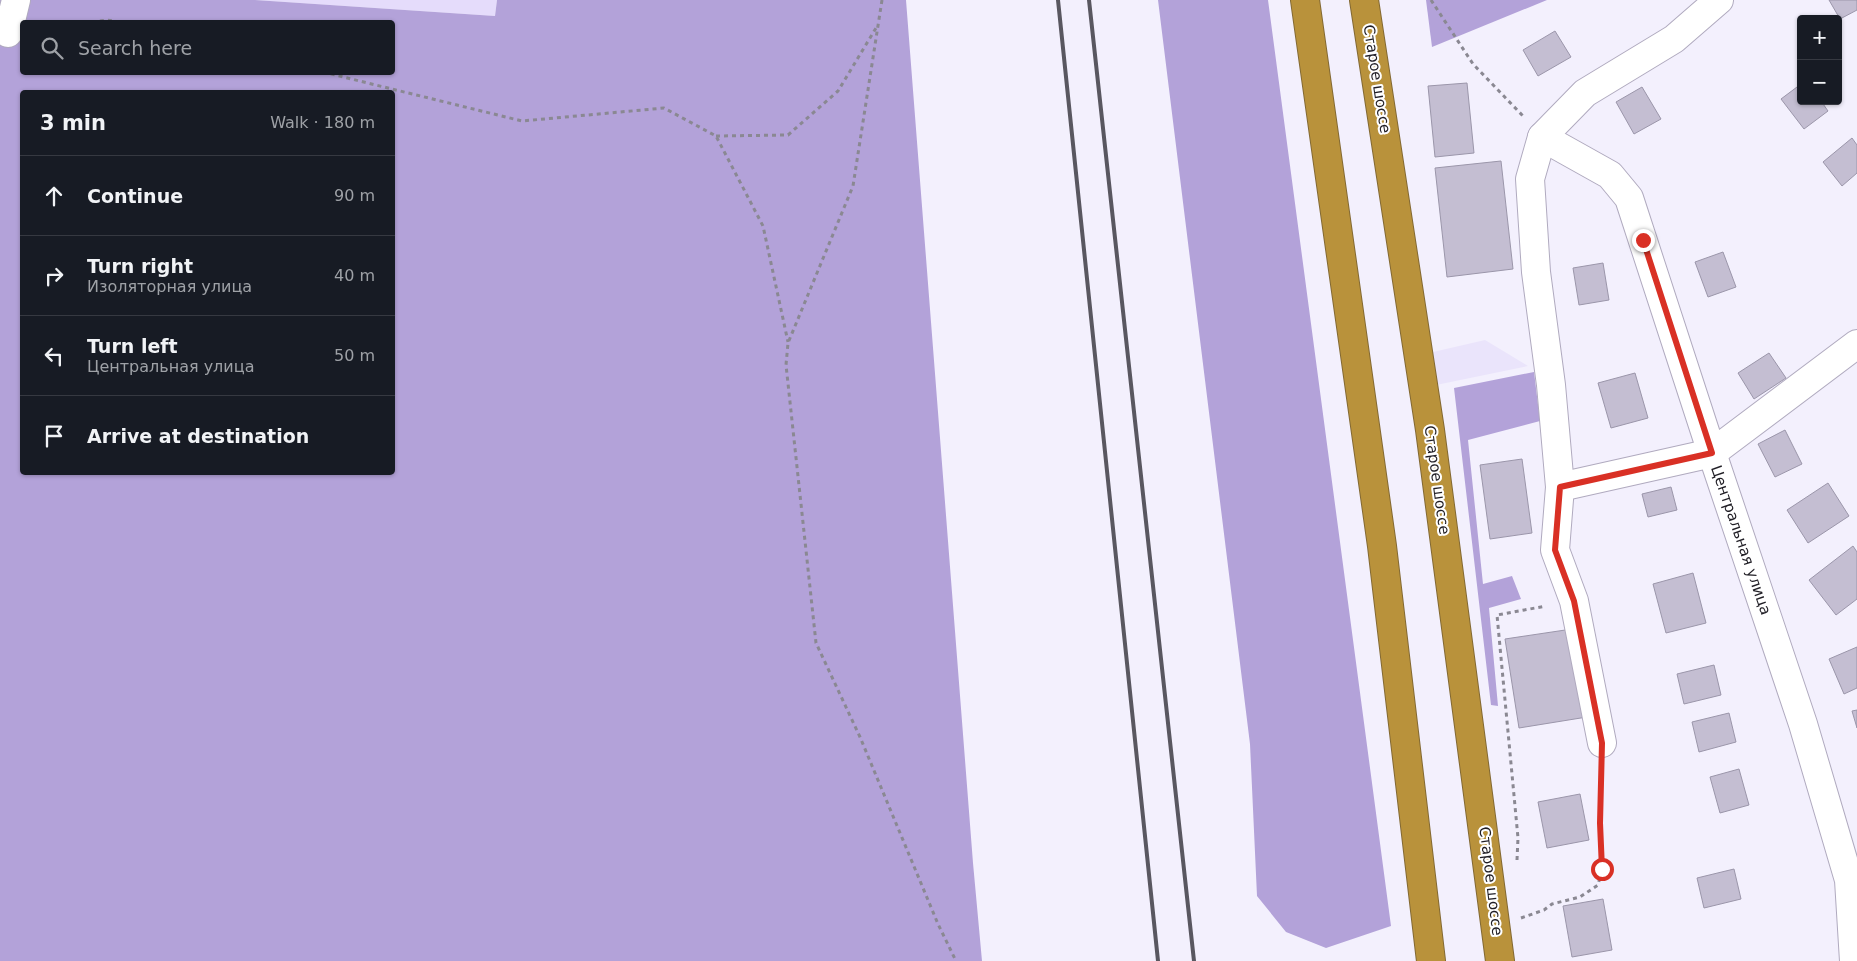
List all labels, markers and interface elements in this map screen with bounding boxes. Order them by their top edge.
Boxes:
map controls [1797,15,1842,105]
button: + [1797,15,1842,60]
search box [20,20,395,75]
street label: Старое шоссе [1360,23,1394,135]
icon: search [38,34,66,62]
text: Search here [78,37,192,59]
button: − [1797,60,1842,105]
text: 3 min [40,111,106,135]
text: Walk · 180 m [270,113,375,132]
icon: ahead [40,182,68,210]
text: Continue [87,185,183,207]
text: 90 m [334,186,375,205]
route end [1632,229,1655,252]
text: Turn right [87,255,193,277]
icon: right [40,262,68,290]
text: 40 m [334,266,375,285]
text: Изоляторная улица [87,277,252,296]
text: Turn left [87,335,178,357]
icon: left [40,342,68,370]
text: 50 m [334,346,375,365]
text: Центральная улица [87,357,254,376]
icon: arrive [40,422,68,450]
street label: Старое шоссе [1420,424,1454,536]
text: Arrive at destination [87,425,309,447]
street label: Центральная улица [1707,463,1775,617]
street label: Старое шоссе [1475,825,1507,937]
route start [1591,858,1614,881]

